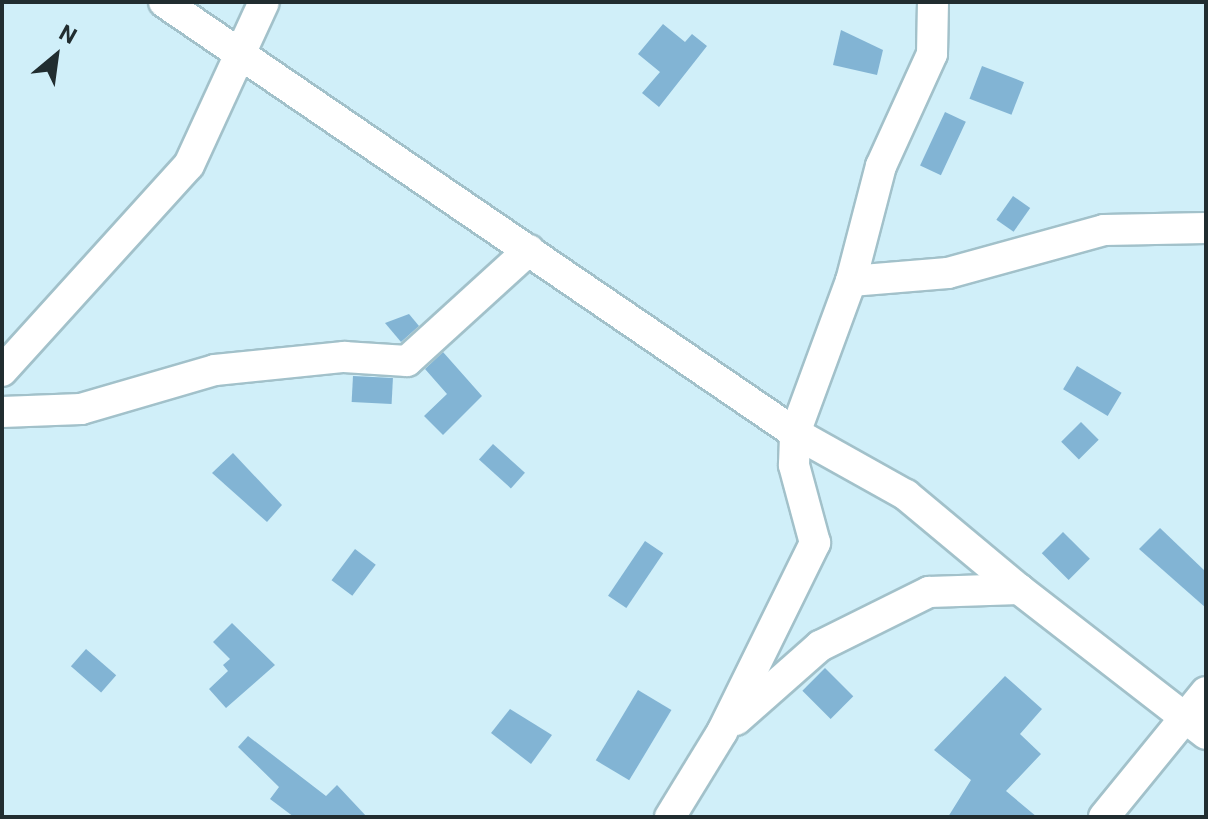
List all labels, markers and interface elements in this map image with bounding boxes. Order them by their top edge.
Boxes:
north arrow [16,16,96,96]
text: N [55,20,81,49]

